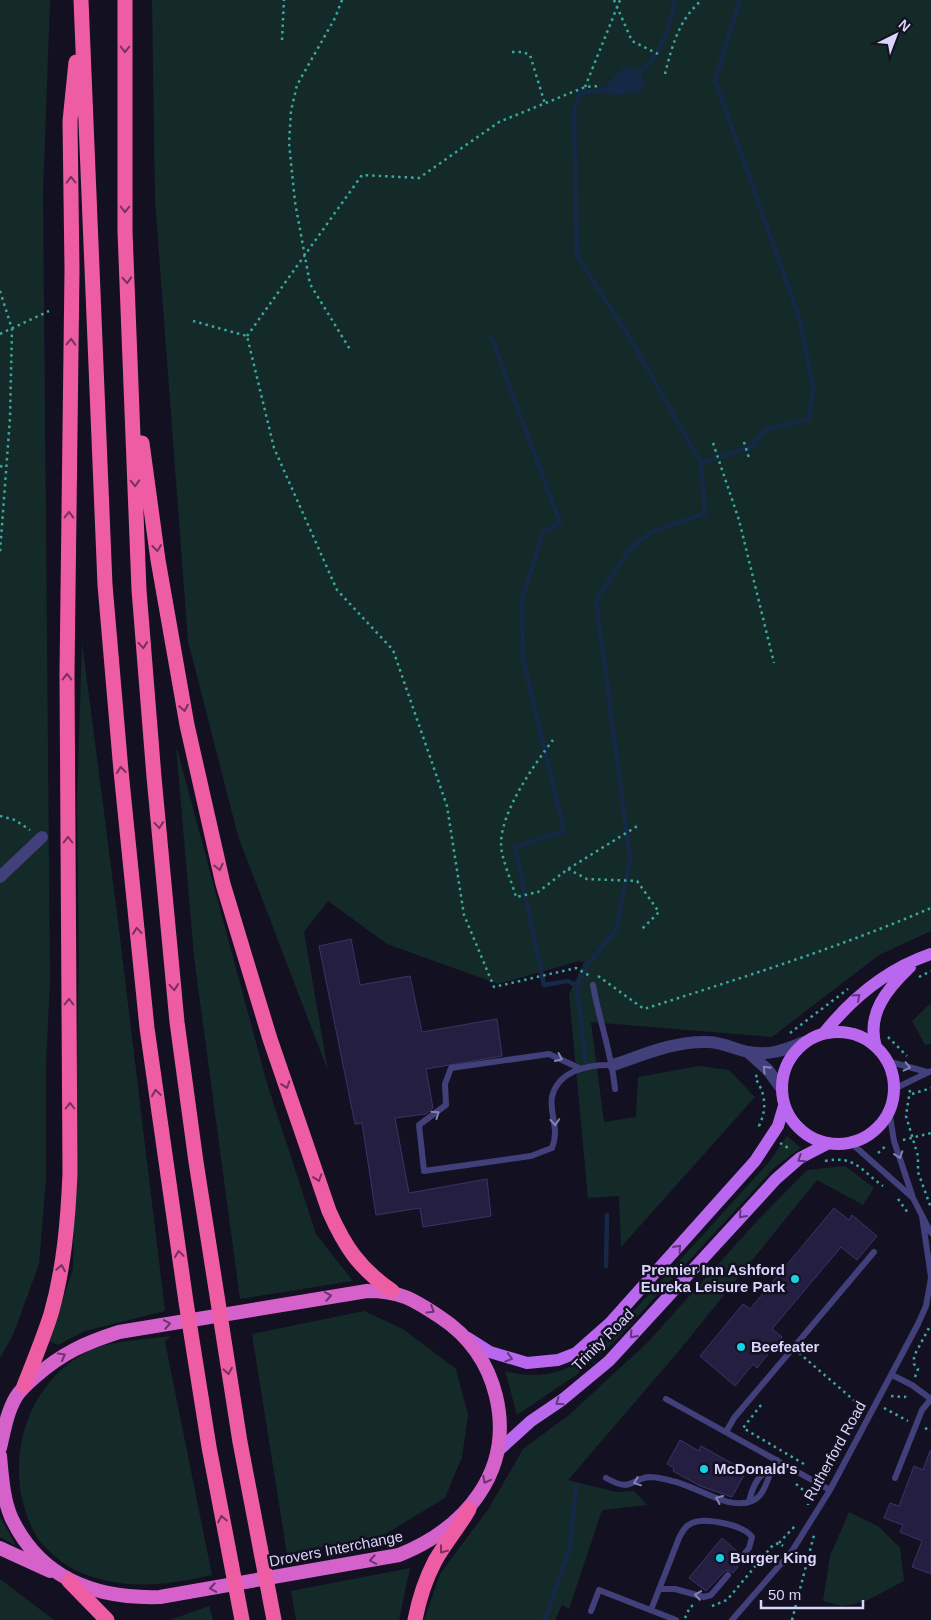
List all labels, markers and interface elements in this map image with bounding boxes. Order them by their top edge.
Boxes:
north arrow [871,10,921,60]
text: N [896,16,914,35]
one-way arrow [120,45,130,53]
one-way arrow [66,176,76,184]
one-way arrow [120,206,130,213]
one-way arrow [122,276,132,284]
one-way arrow [66,338,77,346]
one-way arrow [130,479,141,487]
one-way arrow [64,511,74,518]
one-way arrow [151,544,162,552]
one-way arrow [138,642,149,650]
one-way arrow [62,673,72,681]
one-way arrow [179,704,189,713]
one-way arrow [116,765,127,773]
one-way arrow [153,821,164,829]
one-way arrow [63,836,73,844]
one-way arrow [213,862,224,871]
one-way arrow [132,927,143,935]
one-way arrow [168,983,179,991]
one-way arrow [852,994,861,1003]
one-way arrow [64,998,74,1006]
one-way arrow [554,1052,563,1063]
one-way arrow [903,1061,912,1072]
one-way arrow [763,1066,772,1075]
one-way arrow [280,1080,290,1089]
one-way arrow [151,1088,162,1096]
one-way arrow [65,1102,75,1110]
one-way arrow [430,1111,440,1120]
one-way arrow [549,1119,560,1127]
one-way arrow [893,1150,903,1158]
one-way arrow [797,1152,806,1162]
one-way arrow [312,1173,322,1181]
one-way arrow [739,1209,748,1218]
one-way arrow [672,1245,681,1254]
one-way arrow [174,1249,185,1257]
place label: Premier Inn Ashford Eureka Leisure Park [641,1261,786,1295]
one-way arrow [55,1264,66,1273]
marker: Premier Inn Ashford Eureka Leisure Park [789,1273,801,1285]
one-way arrow [323,1292,332,1302]
one-way arrow [425,1304,434,1314]
street label: Trinity Road [568,1305,637,1374]
one-way arrow [163,1319,172,1329]
one-way arrow [630,1329,639,1338]
place label: Beefeater [751,1338,820,1355]
marker: Beefeater [735,1341,747,1353]
one-way arrow [56,1352,65,1362]
one-way arrow [504,1353,512,1363]
one-way arrow [223,1366,233,1375]
one-way arrow [555,1396,565,1405]
street label: Rutherford Road [800,1398,869,1503]
place label: McDonald's [714,1460,798,1477]
marker: McDonald's [698,1463,710,1475]
one-way arrow [482,1475,492,1484]
one-way arrow [633,1476,642,1486]
one-way arrow [715,1494,724,1505]
one-way arrow [218,1515,228,1524]
street label: Drovers Interchange [268,1527,404,1570]
one-way arrow [441,1544,449,1553]
place label: Burger King [730,1549,817,1566]
marker: Burger King [714,1552,726,1564]
one-way arrow [368,1555,377,1565]
scale bar [761,1578,864,1610]
one-way arrow [208,1583,217,1593]
text: 50 m [768,1586,801,1603]
one-way arrow [693,1590,701,1601]

